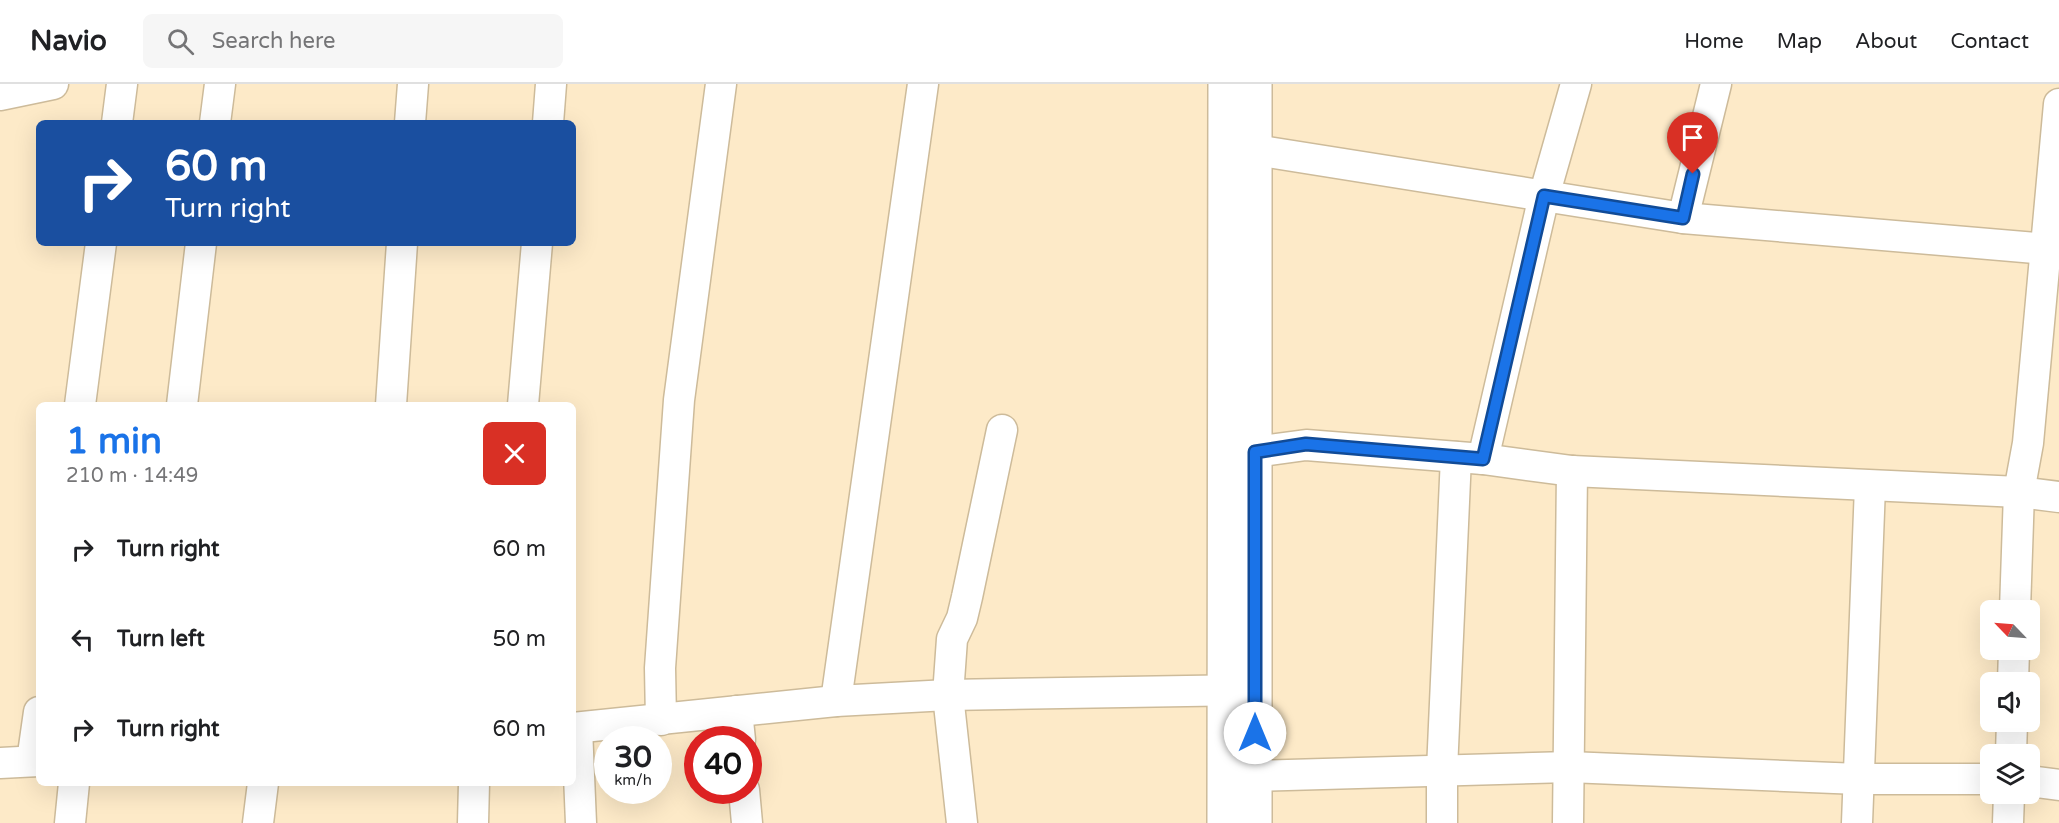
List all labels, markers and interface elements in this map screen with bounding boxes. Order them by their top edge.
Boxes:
search box [143,14,563,68]
text: Navio [30,24,107,58]
icon: search [164,25,197,58]
text: Search here [212,28,336,54]
text: Home [1684,29,1744,54]
text: Map [1777,29,1822,54]
text: About [1855,29,1917,54]
text: Contact [1950,29,2029,54]
pin [1667,112,1718,174]
icon: arrive [1676,121,1709,154]
text: 60 m [165,141,267,192]
icon: right [66,144,144,222]
text: Turn right [165,192,291,225]
text: 1 min [66,420,162,463]
button: close [483,422,546,485]
text: 210 m · 14:49 [66,464,198,488]
icon: right [66,533,99,566]
text: Turn right [117,536,219,562]
text: 60 m [492,536,546,562]
north arrow [1980,600,2040,660]
map controls [1980,600,2040,804]
icon: left [66,623,99,656]
text: Turn left [117,626,205,652]
text: 50 m [492,626,546,652]
button: sound [1980,672,2040,732]
position arrow [1223,701,1287,765]
icon: right [66,713,99,746]
text: Turn right [117,716,219,742]
text: 60 m [492,716,546,742]
speed limit sign: 40 [684,726,762,804]
text: 30 [614,739,652,776]
button: layers [1980,744,2040,804]
text: km/h [614,771,652,789]

